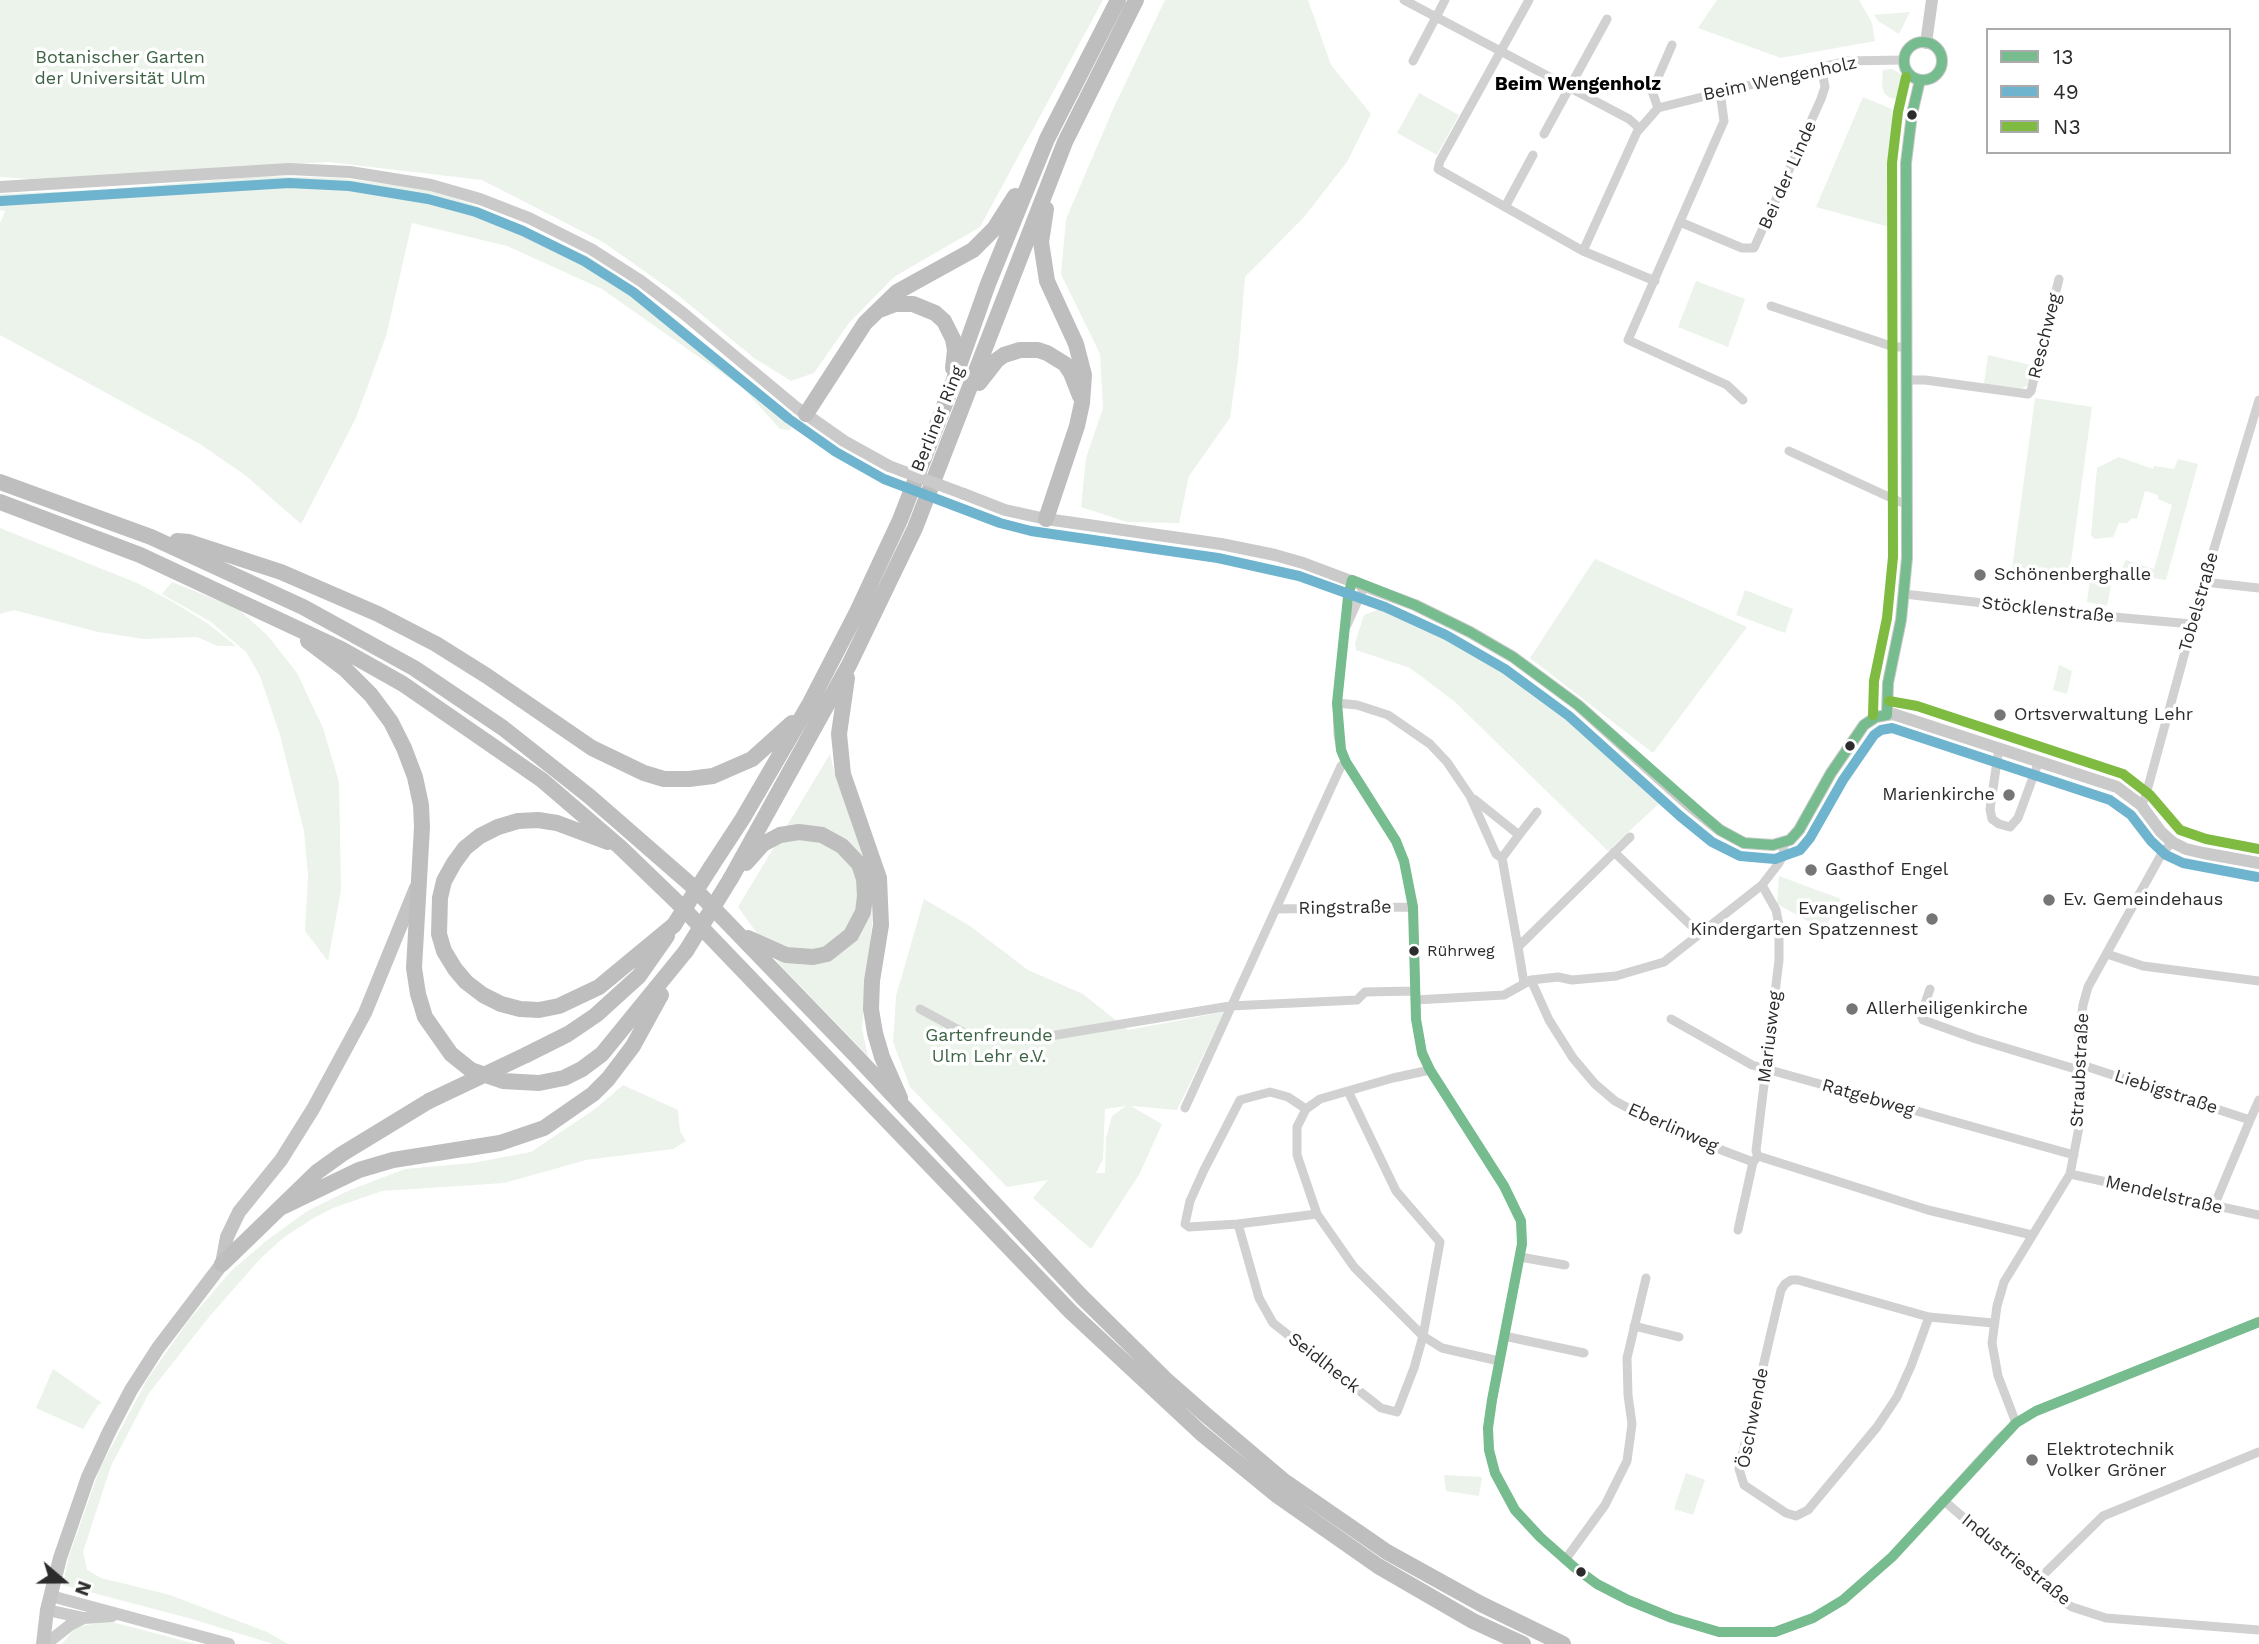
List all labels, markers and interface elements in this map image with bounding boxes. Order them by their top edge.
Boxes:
legend [1986,28,2231,154]
text: 13 [2053,44,2073,69]
park label: Botanischer Garten der Universität Ulm [34,47,206,90]
street label: Beim Wengenholz [1701,52,1859,106]
district label: Beim Wengenholz [1495,73,1661,95]
text: 49 [2053,79,2079,104]
unlabelled marker [1905,108,1919,122]
text: N3 [2053,114,2081,139]
street label: Bei der Linde [1754,117,1822,233]
street label: Reschweg [2024,291,2066,381]
street label: Berliner Ring [907,363,969,475]
street label: Tobelstraße [2174,550,2224,654]
place label: Schönenberghalle [1994,564,2151,586]
marker: Schönenberghalle [1972,567,1988,583]
street label: Stöcklenstraße [1981,592,2115,628]
place label: Ortsverwaltung Lehr [2014,704,2193,726]
marker: Ortsverwaltung Lehr [1992,707,2008,723]
unlabelled marker [1843,739,1857,753]
place label: Marienkirche [1882,784,1995,806]
marker: Marienkirche [2001,787,2017,803]
place label: Gasthof Engel [1825,859,1948,881]
marker: Gasthof Engel [1803,862,1819,878]
place label: Ev. Gemeindehaus [2063,889,2223,911]
marker: Ev. Gemeindehaus [2041,892,2057,908]
street label: Ringstraße [1298,896,1392,920]
place label: Evangelischer Kindergarten Spatzennest [1690,898,1918,940]
marker: Evangelischer Kindergarten Spatzennest [1924,911,1940,927]
place label: Rührweg [1427,941,1495,961]
marker: Rührweg [1407,944,1421,958]
street label: Mariusweg [1754,990,1786,1084]
place label: Allerheiligenkirche [1866,998,2028,1020]
marker: Allerheiligenkirche [1844,1001,1860,1017]
street label: Straubstraße [2066,1012,2094,1128]
park label: Gartenfreunde Ulm Lehr e.V. [925,1025,1053,1068]
street label: Liebigstraße [2112,1065,2220,1119]
street label: Ratgebweg [1819,1075,1917,1121]
street label: Eberlinweg [1625,1099,1721,1157]
street label: Mendelstraße [2103,1171,2225,1219]
street label: Seidlheck [1284,1328,1364,1398]
street label: Öschwende [1733,1366,1773,1470]
place label: Elektrotechnik Volker Gröner [2046,1439,2174,1482]
marker: Elektrotechnik Volker Gröner [2024,1452,2040,1468]
street label: Industriestraße [1957,1509,2075,1611]
north arrow [28,1546,98,1616]
unlabelled marker [1574,1565,1588,1579]
text: N [70,1578,96,1599]

